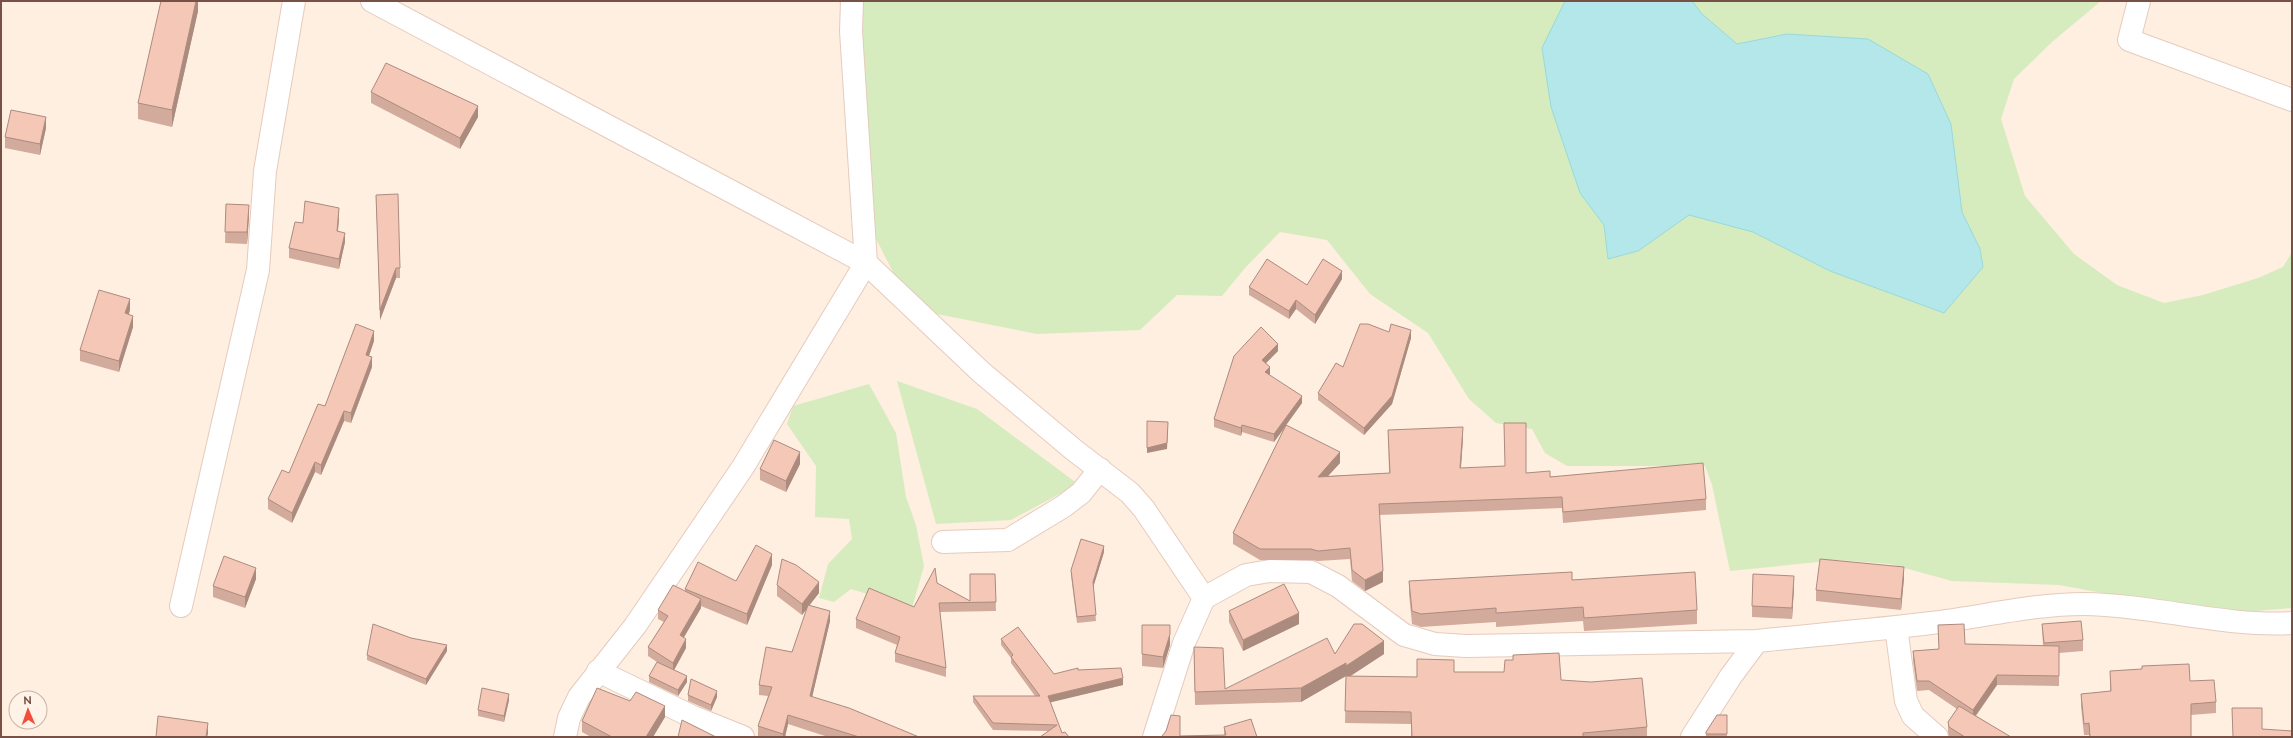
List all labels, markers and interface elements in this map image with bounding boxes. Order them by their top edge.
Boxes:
north arrow [8,690,48,730]
text: N [23,694,32,707]

